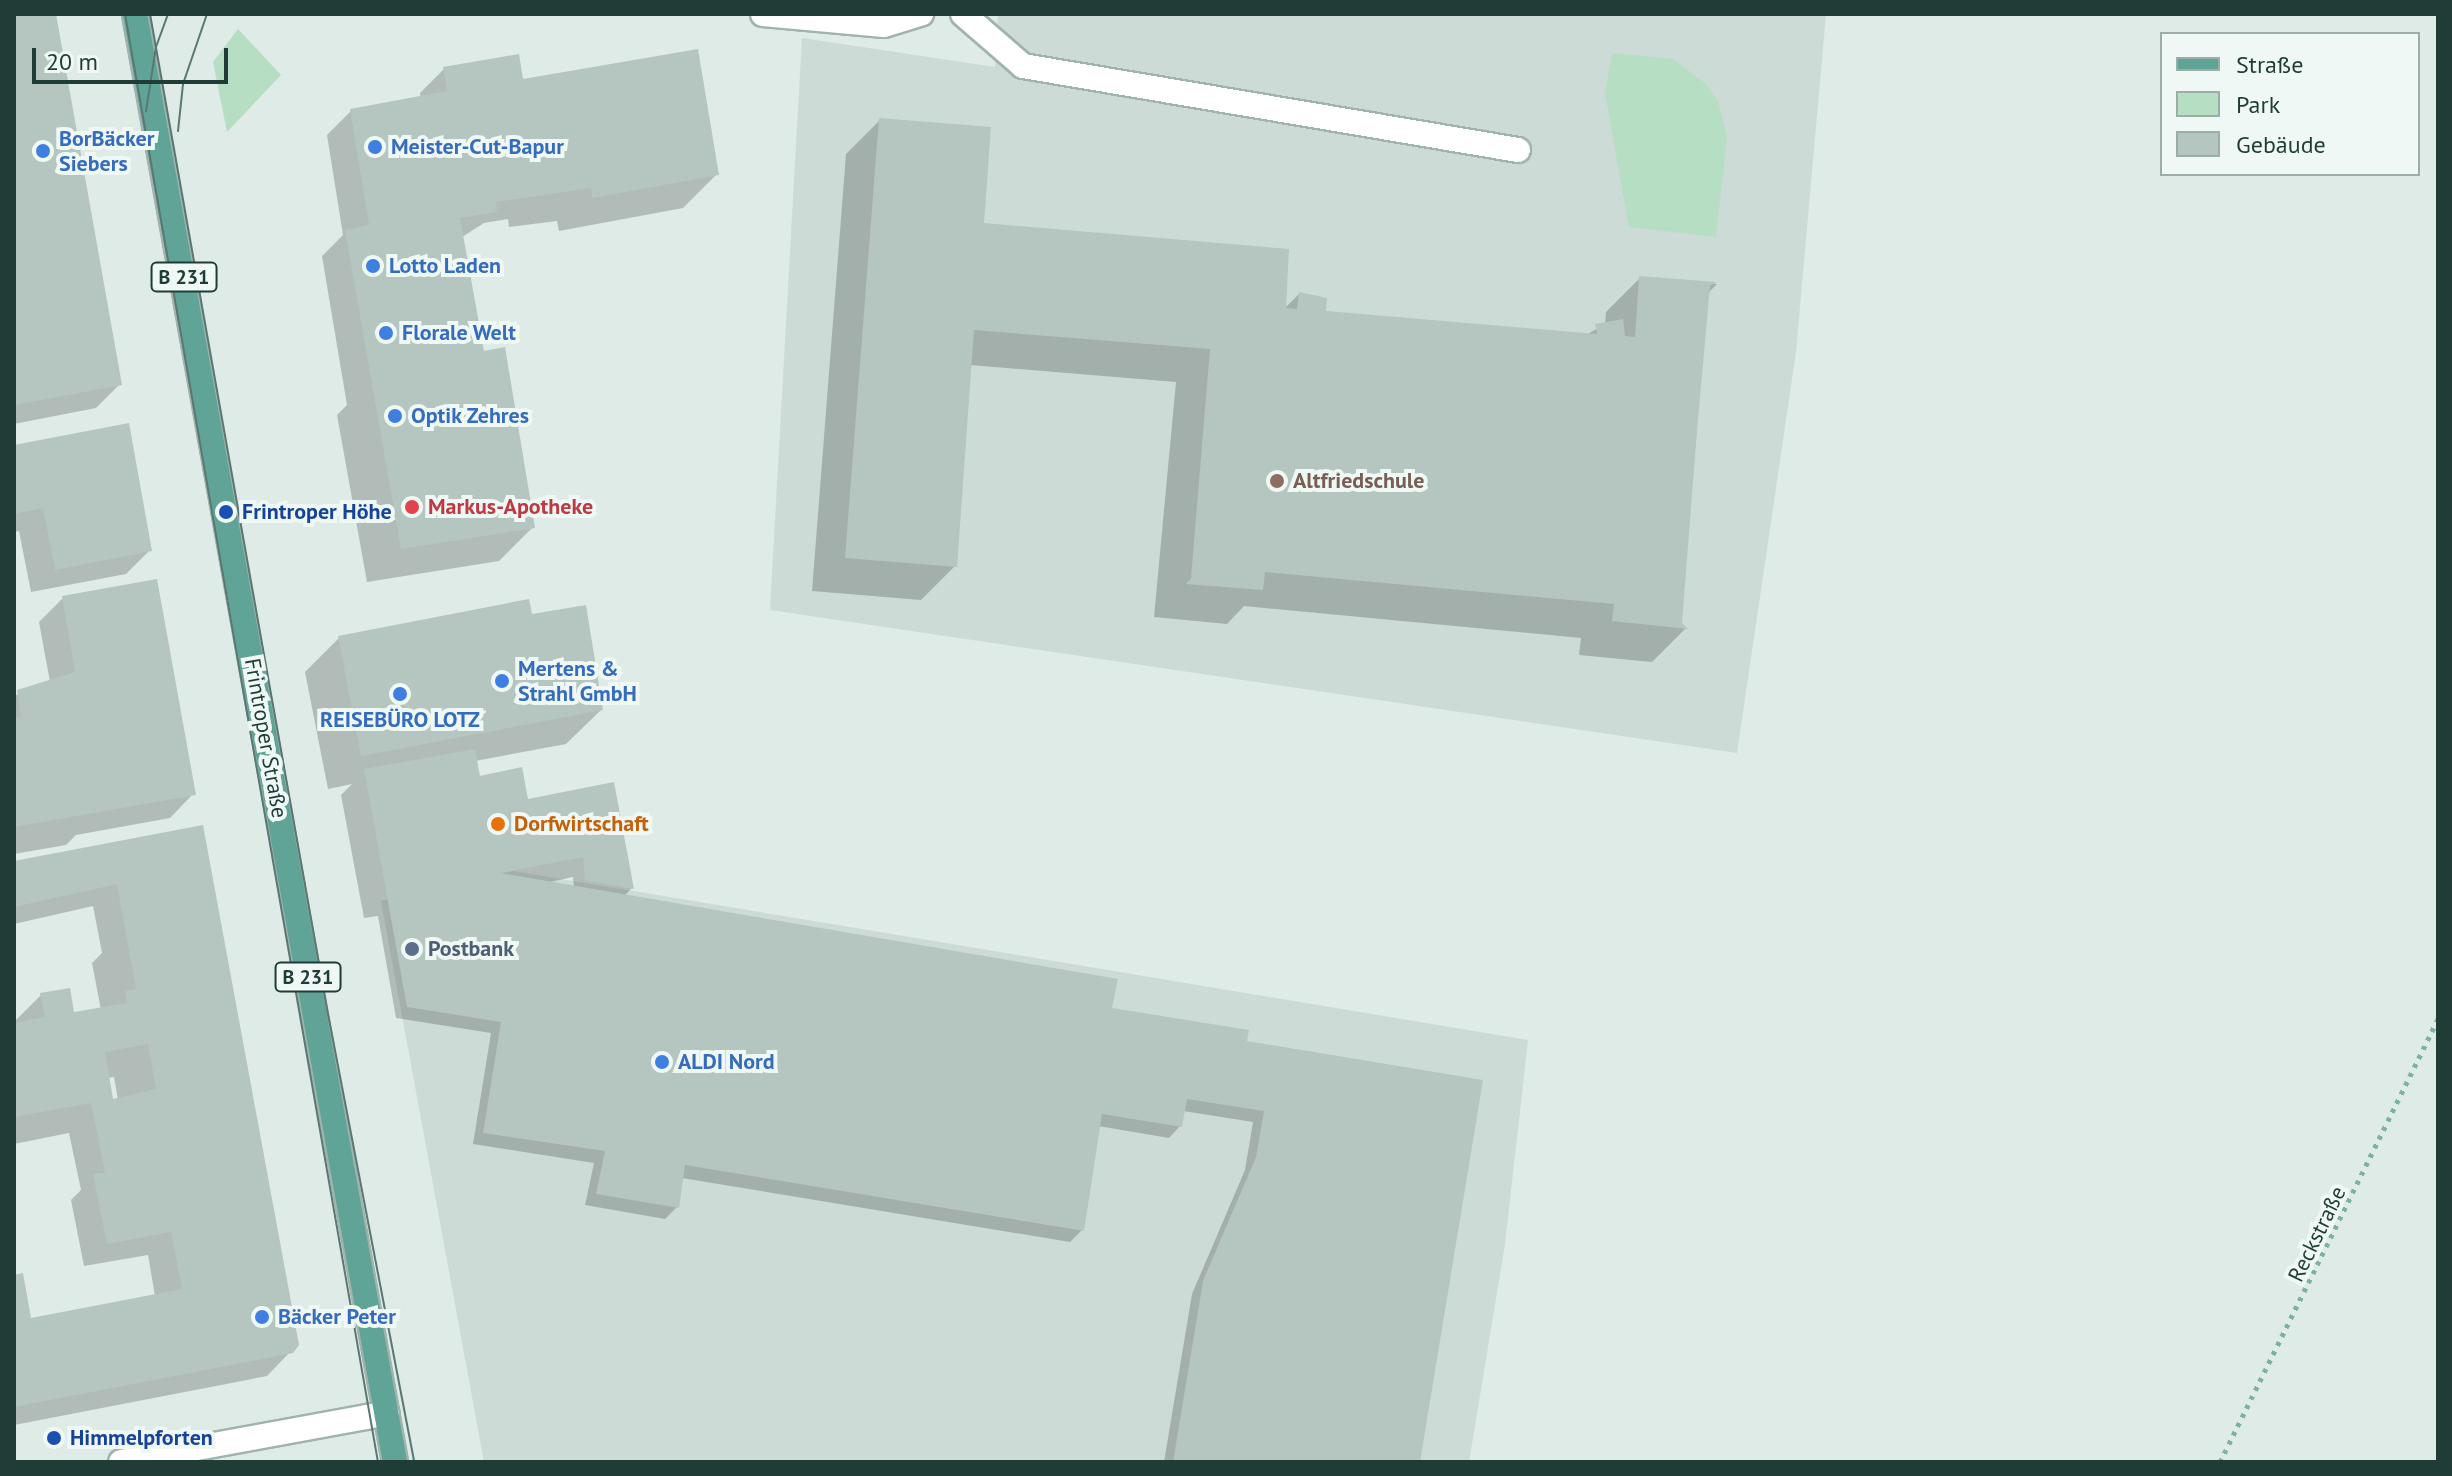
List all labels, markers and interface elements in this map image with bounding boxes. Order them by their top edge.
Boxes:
scale bar [36,32,232,82]
legend [2160,32,2420,176]
text: 20 m [46,46,98,77]
text: Straße [2236,49,2303,80]
text: Park [2236,89,2280,120]
place label: BorBäcker Siebers [59,125,154,176]
text: Gebäude [2236,129,2326,160]
place label: Meister-Cut-Bapur [391,134,564,160]
marker: Meister-Cut-Bapur [366,138,384,156]
marker: BorBäcker Siebers [34,142,52,160]
place label: Lotto Laden [389,253,501,279]
marker: Lotto Laden [364,257,382,275]
road number: B 231 [150,261,218,293]
place label: Florale Welt [402,320,516,346]
marker: Florale Welt [377,324,395,342]
place label: Optik Zehres [411,403,530,429]
marker: Optik Zehres [386,407,404,425]
place label: Altfriedschule [1293,468,1424,494]
marker: Altfriedschule [1268,472,1286,490]
place label: Markus-Apotheke [428,494,593,520]
marker: Markus-Apotheke [403,498,421,516]
place label: Frintroper Höhe [242,499,392,525]
marker: Frintroper Höhe [217,503,235,521]
place label: Mertens & Strahl GmbH [518,655,637,706]
street label: Frintroper Straße [239,656,293,820]
marker: Mertens & Strahl GmbH [493,672,511,690]
marker: REISEBÜRO LOTZ [391,685,409,703]
place label: REISEBÜRO LOTZ [320,707,480,733]
place label: Dorfwirtschaft [514,811,649,837]
marker: Dorfwirtschaft [489,815,507,833]
place label: Postbank [428,936,514,962]
marker: Postbank [403,940,421,958]
road number: B 231 [274,961,342,993]
place label: ALDI Nord [678,1049,775,1075]
marker: ALDI Nord [653,1053,671,1071]
street label: Reckstraße [2283,1182,2351,1286]
place label: Bäcker Peter [278,1304,396,1330]
marker: Bäcker Peter [253,1308,271,1326]
place label: Himmelpforten [70,1425,213,1451]
marker: Himmelpforten [45,1429,63,1447]

